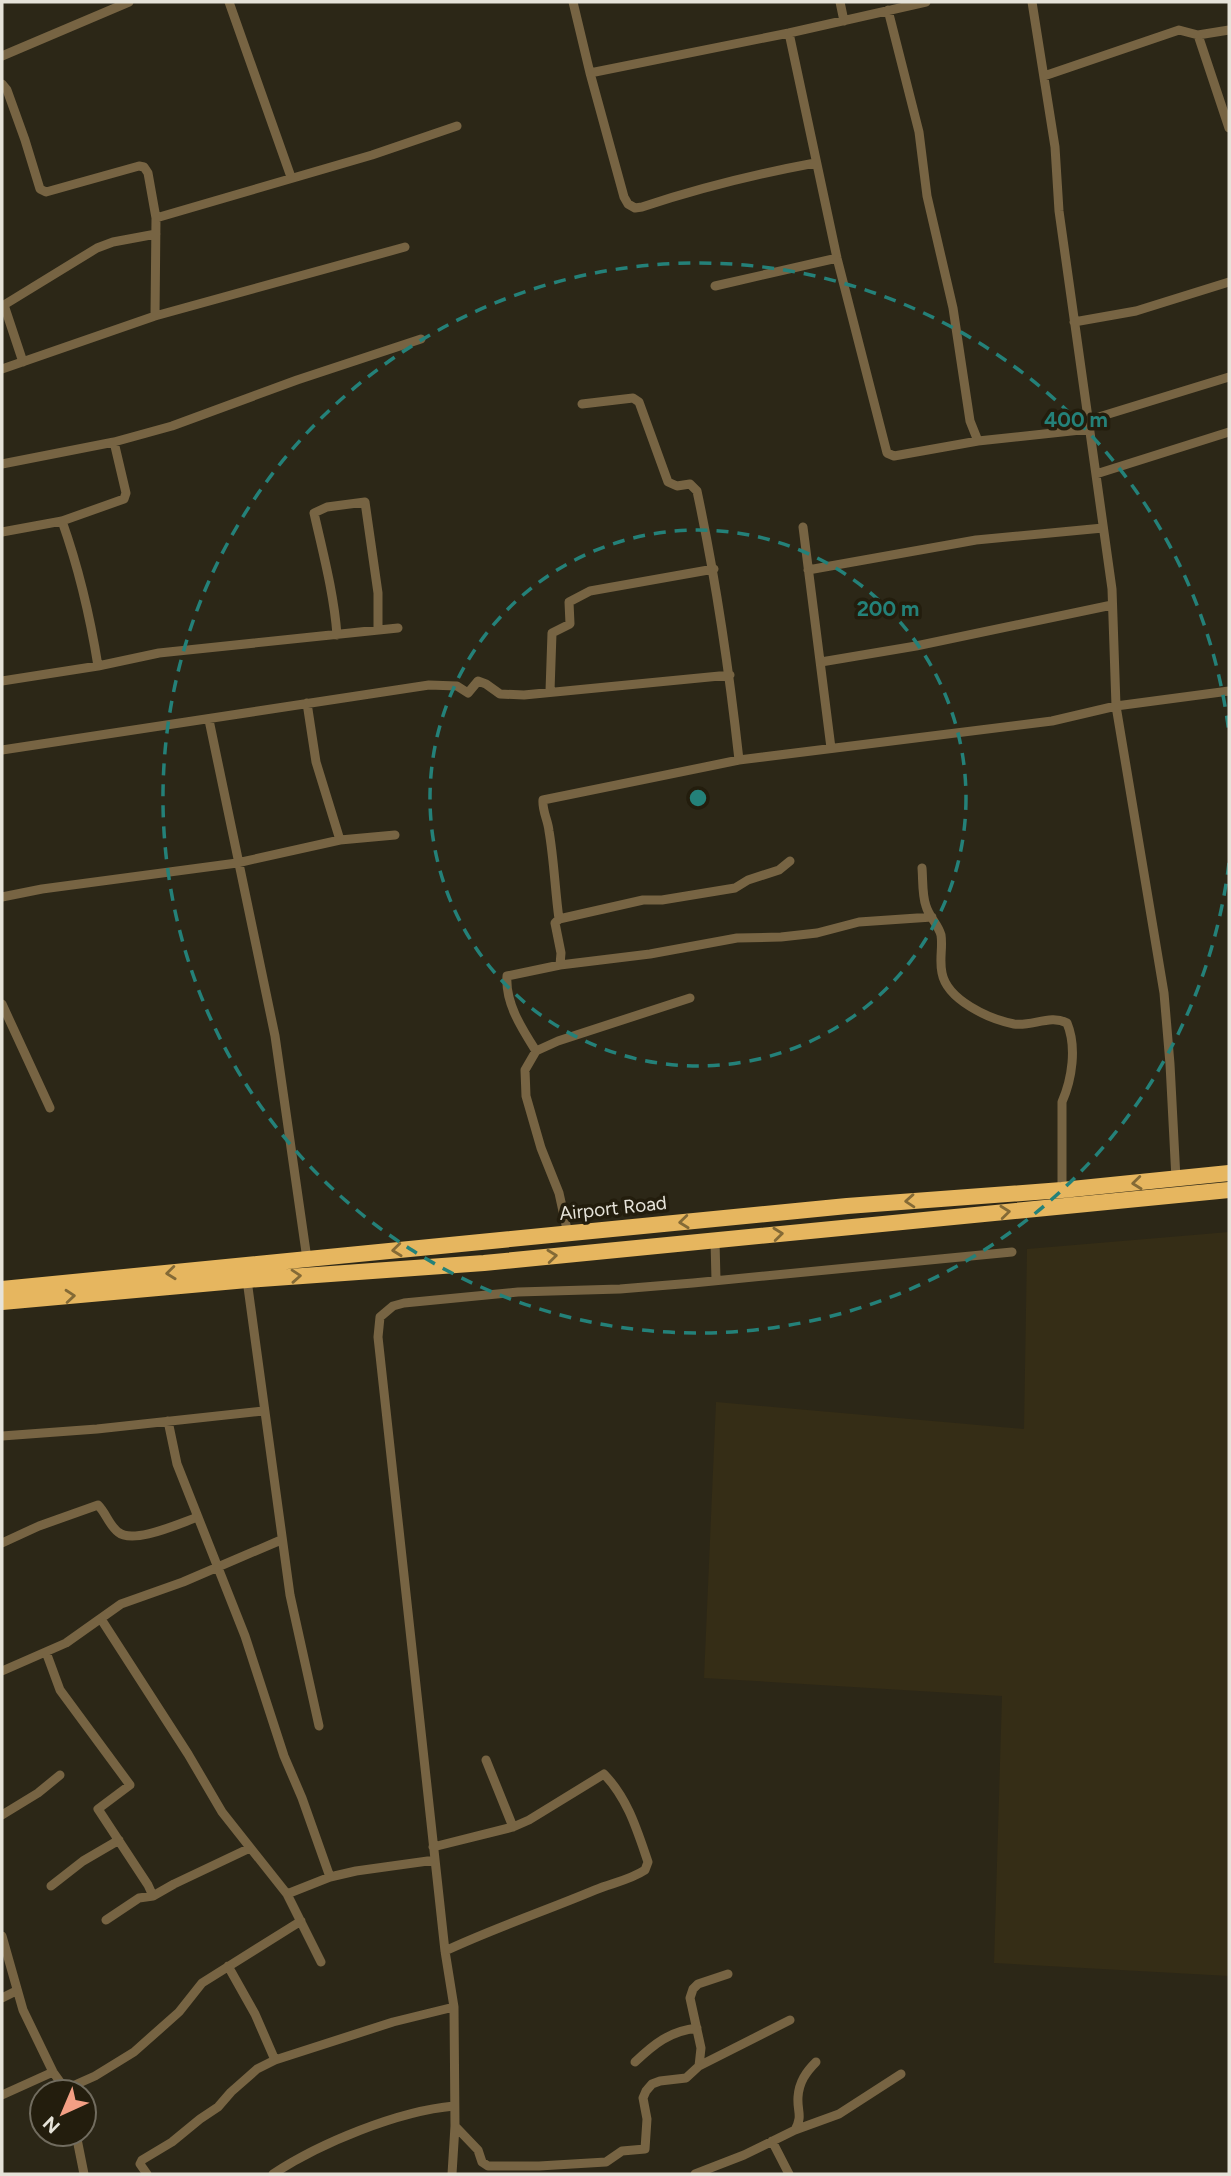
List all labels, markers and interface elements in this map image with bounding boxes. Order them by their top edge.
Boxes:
text: 400 m [1044,407,1108,432]
text: 200 m [857,596,919,621]
centre of rings [686,786,710,810]
one-way arrow [1131,1175,1143,1190]
street label: Airport Road [558,1191,668,1225]
one-way arrow [905,1193,916,1208]
one-way arrow [1000,1205,1011,1220]
one-way arrow [678,1214,689,1229]
one-way arrow [773,1227,784,1242]
one-way arrow [391,1243,403,1258]
one-way arrow [546,1249,558,1264]
one-way arrow [165,1265,176,1280]
one-way arrow [291,1269,302,1284]
one-way arrow [65,1289,76,1304]
north arrow [28,2078,98,2148]
text: N [38,2111,65,2138]

